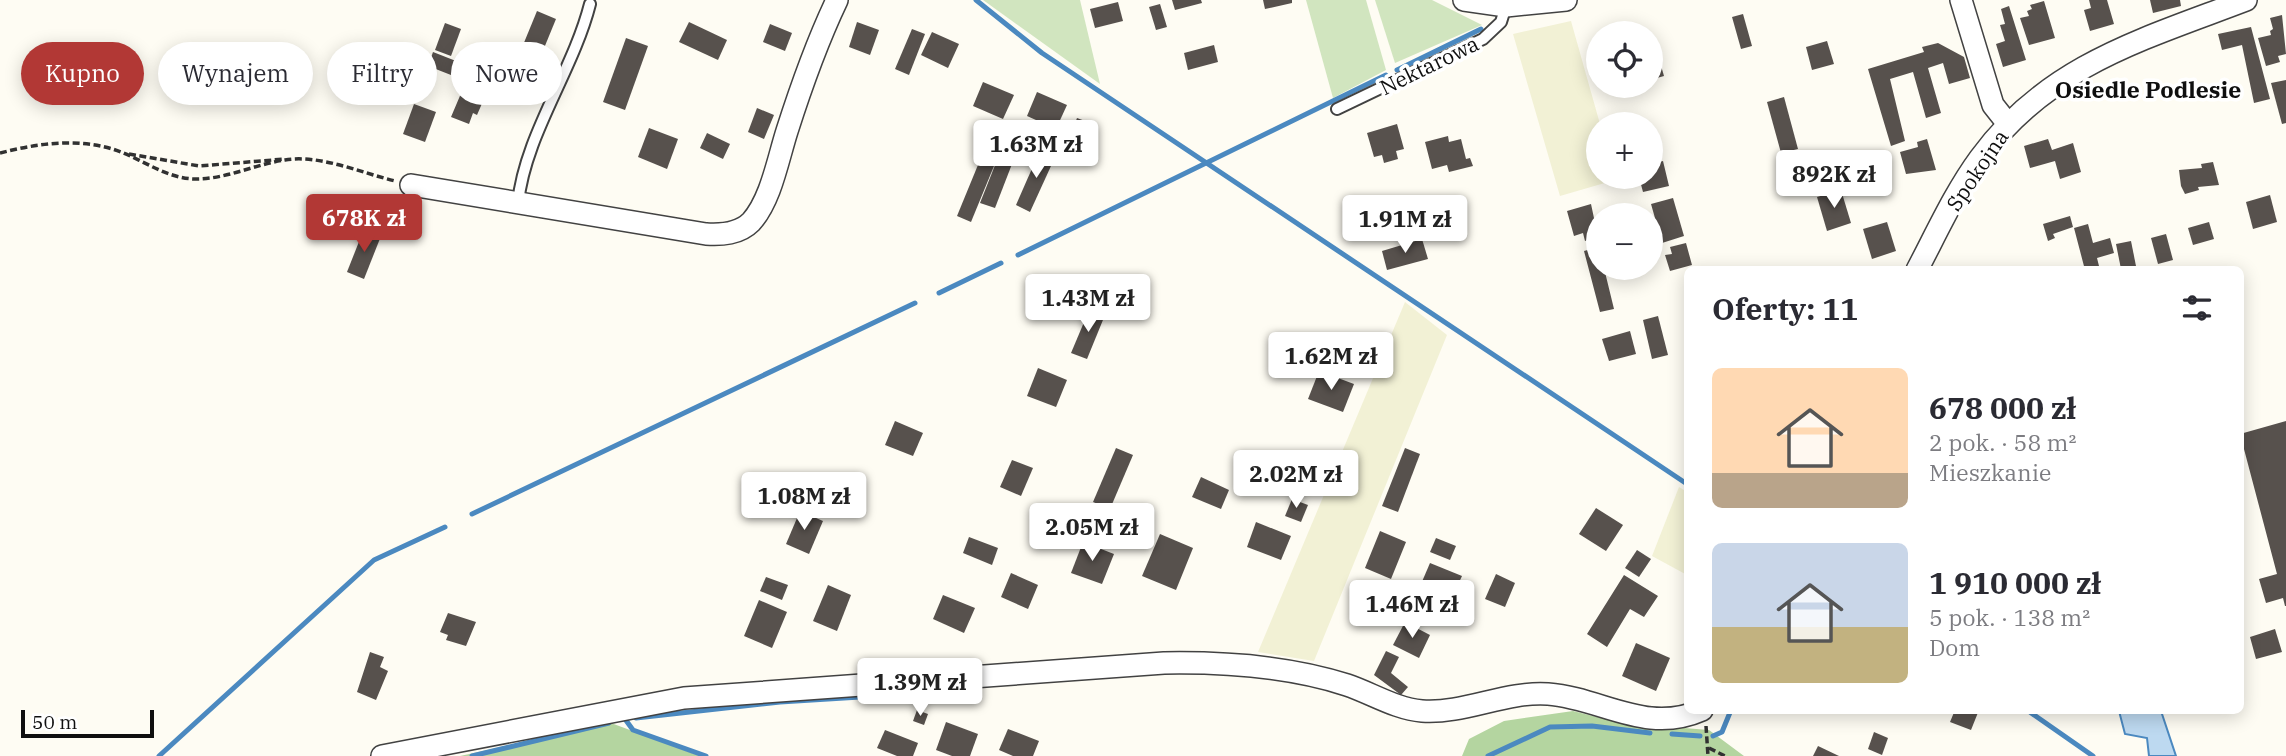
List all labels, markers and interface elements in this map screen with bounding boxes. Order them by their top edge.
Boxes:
map controls [1586,21,1663,280]
button: locate [1586,21,1663,98]
street label: Nektarowa [1375,29,1483,101]
chip: Kupno [21,42,144,105]
chip: Wynajem [158,42,313,105]
chip: Filtry [327,42,437,105]
chip: Nowe [451,42,562,105]
district label: Osiedle Podlesie [2055,74,2241,104]
button: + [1586,112,1663,189]
pin: 1.63M zł [964,120,1108,180]
street label: Spokojna [1940,124,2014,216]
text: 1.63M zł [989,128,1083,158]
pin: 892K zł [1769,150,1899,210]
text: 892K zł [1792,158,1876,188]
pin: 678K zł [299,194,429,254]
pin: 1.91M zł [1333,196,1477,255]
text: 678K zł [322,202,406,232]
text: 1.91M zł [1358,203,1452,233]
button: − [1586,203,1663,280]
pin: 1.43M zł [1016,274,1160,334]
text: 1.43M zł [1041,282,1135,312]
text: Oferty: 11 [1712,289,1858,328]
icon: filters [2178,289,2216,327]
pin: 1.62M zł [1259,332,1403,392]
text: 1.62M zł [1284,340,1378,370]
text: 678 000 zł [1929,388,2076,427]
icon: home [1768,396,1852,480]
text: 2 pok. · 58 m² [1929,427,2076,457]
pin: 2.02M zł [1224,450,1368,510]
text: Mieszkanie [1929,457,2051,487]
text: 2.02M zł [1249,458,1343,488]
pin: 1.08M zł [732,472,876,532]
text: 1.08M zł [757,480,851,510]
pin: 2.05M zł [1020,504,1164,563]
text: 2.05M zł [1045,511,1139,541]
text: 1 910 000 zł [1929,563,2101,602]
icon: home [1768,571,1852,655]
pin: 1.46M zł [1340,580,1484,640]
text: 1.46M zł [1365,588,1459,618]
text: 5 pok. · 138 m² [1929,602,2090,632]
text: Dom [1929,632,1980,662]
pin: 1.39M zł [848,658,992,718]
text: 1.39M zł [873,666,967,696]
scale bar [21,707,154,739]
text: 50 m [32,710,77,734]

